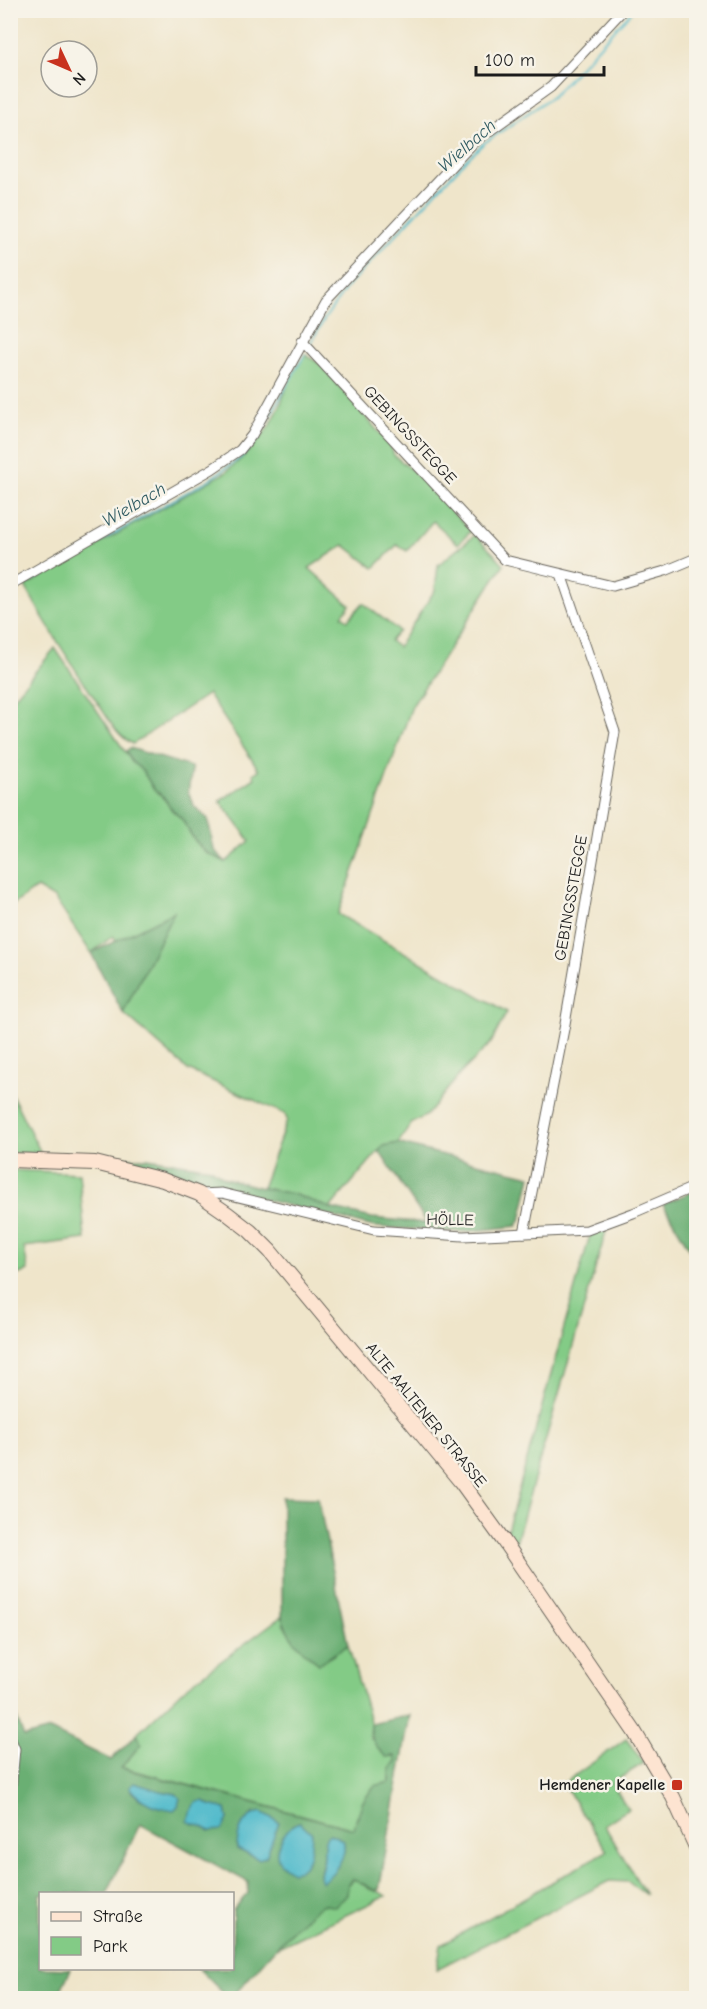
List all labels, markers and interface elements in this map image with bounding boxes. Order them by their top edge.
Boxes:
north arrow [39,39,99,99]
scale bar [476,39,604,77]
text: 100 m [485,50,535,71]
text: N [69,69,89,89]
water label: Wielbach [434,115,500,177]
street label: GEBINGSSTEGGE [360,382,460,488]
water label: Wielbach [98,478,170,532]
street label: GEBINGSSTEGGE [551,833,591,962]
street label: HÖLLE [426,1211,474,1229]
street label: ALTE AALTENER STRASSE [362,1339,490,1491]
place label: Hemdener Kapelle [539,1776,665,1794]
marker: Hemdener Kapelle [670,1778,684,1792]
legend [39,1892,234,1970]
text: Straße [93,1906,143,1927]
text: Park [93,1936,128,1957]

